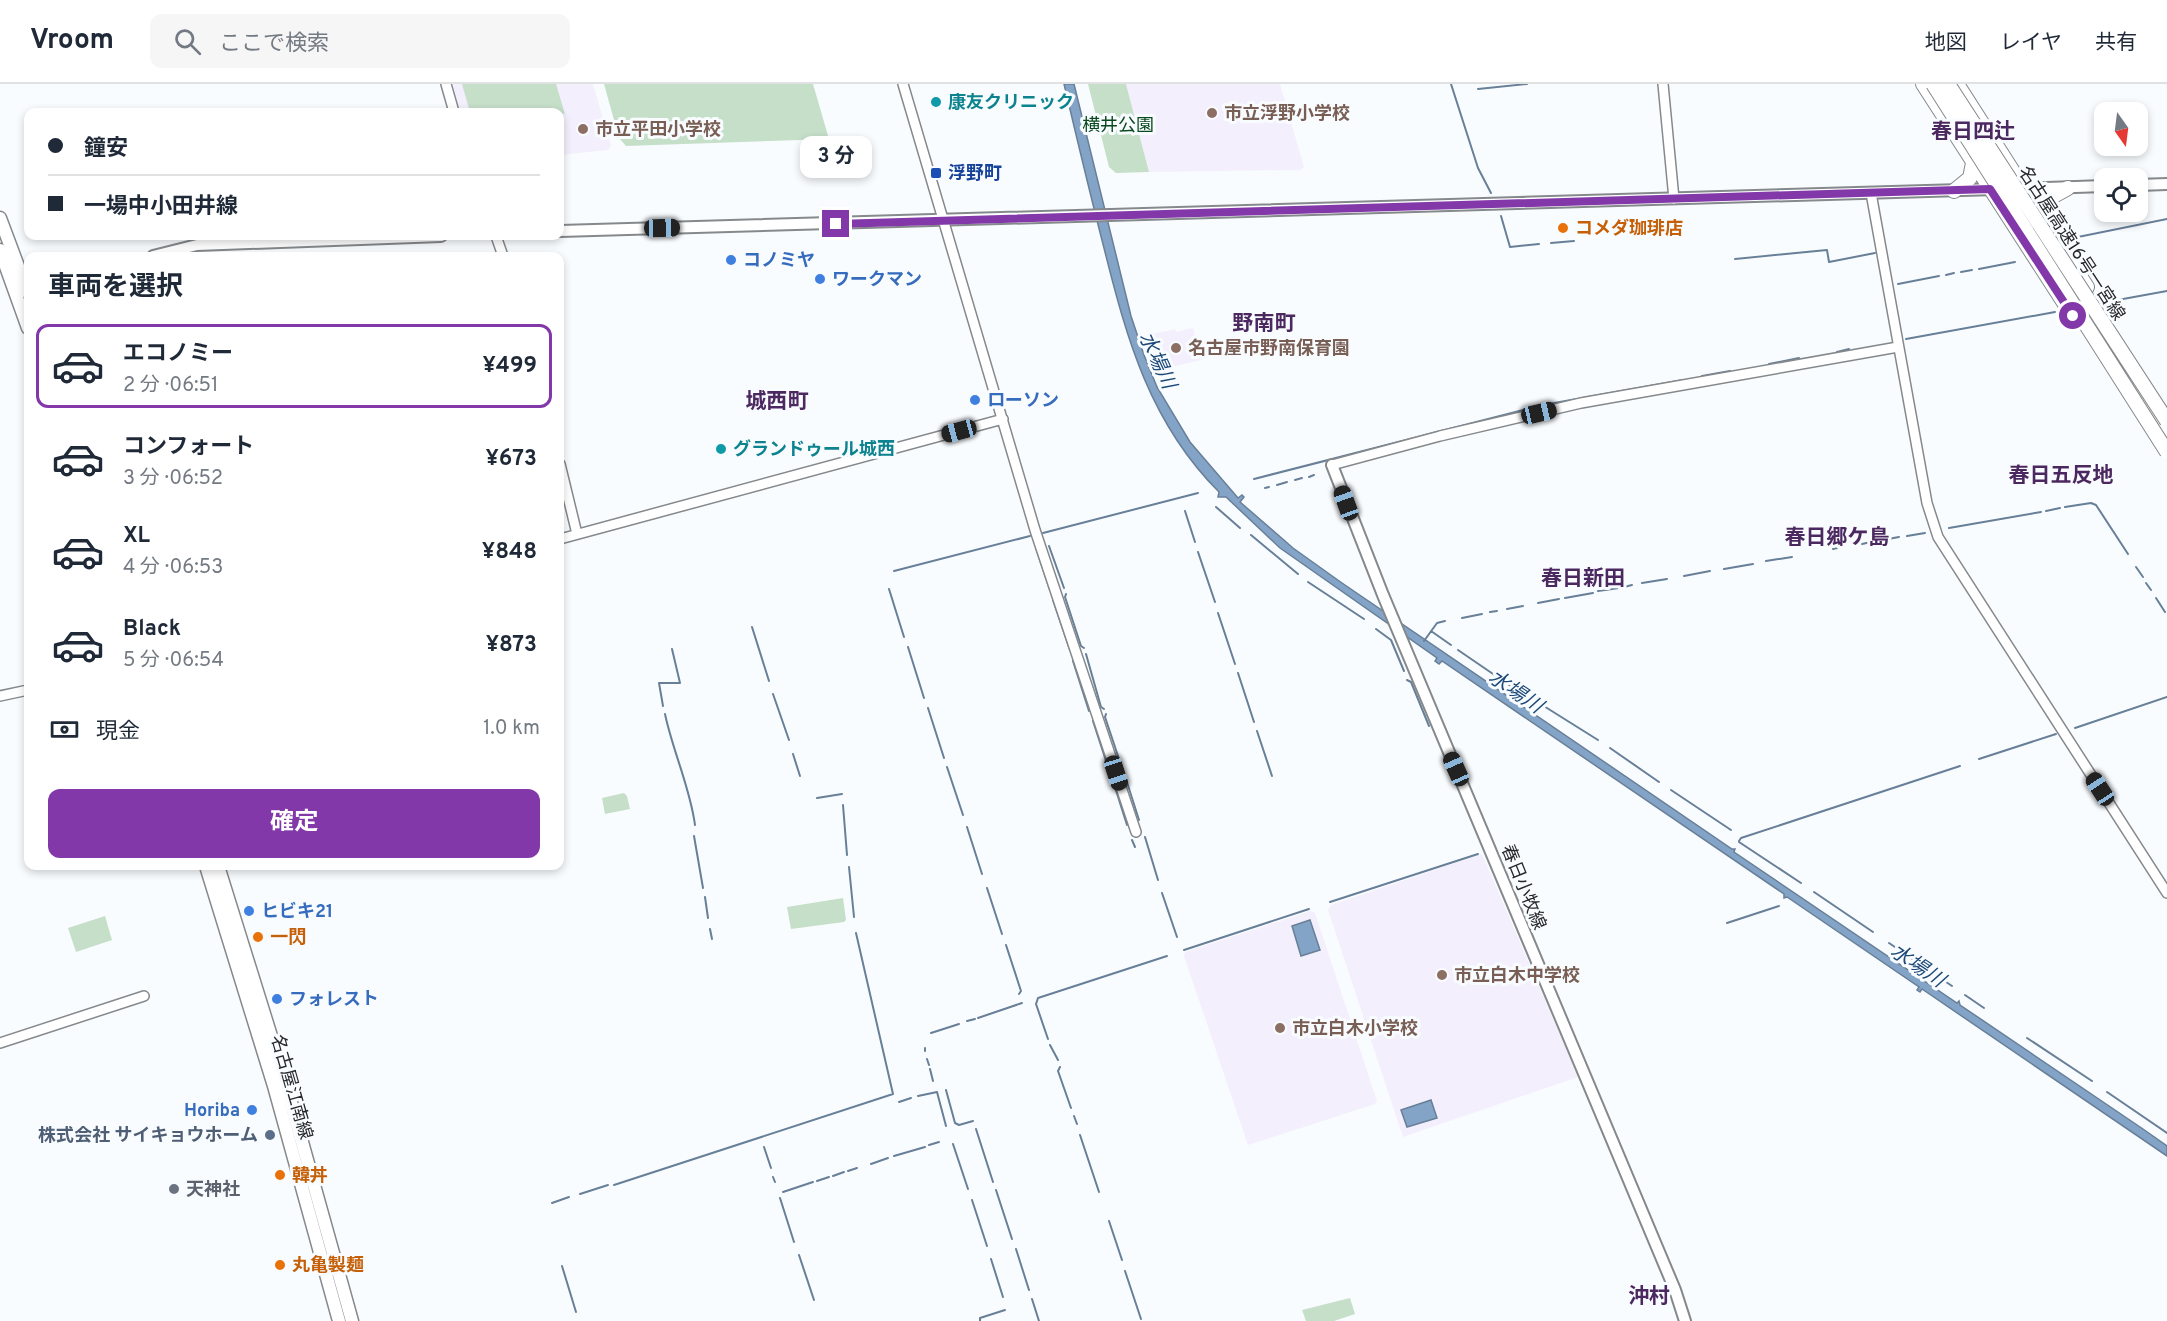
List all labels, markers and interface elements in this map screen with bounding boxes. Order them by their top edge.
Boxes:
search box [150,14,570,68]
text: Vroom [30,23,114,59]
icon: search [171,25,204,58]
text: 地図 [1925,30,1967,57]
text: レイヤ [2000,30,2062,57]
text: 共有 [2095,30,2137,57]
text: ここで検索 [219,31,329,58]
place label: 康友クリニック [948,92,1074,115]
marker: 康友クリニック [929,95,943,109]
north arrow [2094,102,2148,156]
map controls [2094,102,2148,222]
place label: 市立浮野小学校 [1224,103,1350,126]
marker: 市立浮野小学校 [1205,106,1219,120]
park label: 横井公園 [1082,115,1154,138]
place label: 市立平田小学校 [595,119,721,142]
district label: 春日四辻 [1931,119,2015,146]
marker: 市立平田小学校 [576,122,590,136]
text: 鐘安 [84,136,128,163]
callout: 3 分 [800,137,872,179]
text: 3 分 [818,144,855,170]
street label: 名古屋高速16号一宮線 [2012,162,2129,325]
place label: 浮野町 [948,163,1002,186]
marker: 浮野町 [929,166,943,180]
button: locate [2094,168,2148,222]
text: 一場中小田井線 [84,194,238,221]
route end [822,210,849,237]
place label: コメダ珈琲店 [1575,218,1683,241]
car [644,219,680,237]
marker: コメダ珈琲店 [1556,221,1570,235]
place label: コノミヤ [743,250,815,273]
marker: コノミヤ [724,253,738,267]
place label: ワークマン [832,269,922,292]
text: 車両を選択 [48,271,183,305]
marker: ワークマン [813,272,827,286]
route start [2059,302,2086,329]
district label: 野南町 [1233,311,1296,338]
water label: 水場川 [1132,328,1181,395]
place label: 名古屋市野南保育園 [1188,338,1350,361]
icon: car [51,339,105,393]
text: エコノミー [123,341,233,368]
marker: 名古屋市野南保育園 [1169,341,1183,355]
text: ¥499 [482,353,537,380]
text: 2 分 · 06:51 [123,373,219,399]
district label: 城西町 [746,389,809,416]
place label: ローソン [987,390,1059,413]
marker: ローソン [968,393,982,407]
car [1519,400,1559,426]
car [939,418,979,444]
icon: car [51,432,105,486]
text: コンフォート [123,434,254,461]
place label: グランドゥール城西 [733,439,895,462]
marker: グランドゥール城西 [714,442,728,456]
text: ¥673 [485,446,537,473]
district label: 春日五反地 [2009,463,2114,490]
text: 3 分 · 06:52 [123,466,223,492]
car [1331,483,1361,523]
text: XL [123,523,150,550]
icon: car [51,525,105,579]
district label: 春日郷ケ島 [1785,525,1890,552]
text: ¥848 [482,539,537,566]
text: 4 分 · 06:53 [123,555,223,581]
district label: 春日新田 [1541,566,1625,593]
text: Black [123,616,181,643]
icon: car [51,618,105,672]
text: ¥873 [486,632,537,659]
text: 5 分 · 06:54 [123,648,224,674]
water label: 水場川 [1483,665,1549,721]
icon: cash [48,713,81,746]
text: 1.0 km [483,716,540,742]
text: 現金 [96,719,140,746]
car [1440,749,1472,789]
car [1102,753,1130,793]
car [2083,769,2117,809]
button: 確定 [48,789,540,858]
street label: 春日小牧線 [1495,842,1550,934]
place label: ヒビキ21 [261,901,333,924]
marker: ヒビキ21 [242,904,256,918]
place label: 一閃 [270,927,306,950]
marker: 一閃 [251,930,265,944]
water label: 水場川 [1885,939,1951,995]
place label: 市立白木中学校 [1454,965,1580,988]
marker: 市立白木中学校 [1435,968,1449,982]
place label: フォレスト [289,989,379,1012]
marker: フォレスト [270,992,284,1006]
place label: 市立白木小学校 [1292,1018,1418,1041]
marker: 市立白木小学校 [1273,1021,1287,1035]
street label: 名古屋江南線 [265,1032,316,1142]
place label: Horiba [184,1100,240,1123]
marker: Horiba [245,1103,259,1117]
place label: 株式会社 サイキョウホーム [38,1125,258,1148]
marker: 株式会社 サイキョウホーム [263,1128,277,1142]
place label: 韓丼 [292,1165,328,1188]
marker: 韓丼 [273,1168,287,1182]
place label: 天神社 [186,1179,240,1202]
marker: 天神社 [167,1182,181,1196]
place label: 丸亀製麺 [292,1254,364,1278]
marker: 丸亀製麺 [273,1258,287,1272]
district label: 沖村 [1628,1284,1670,1311]

